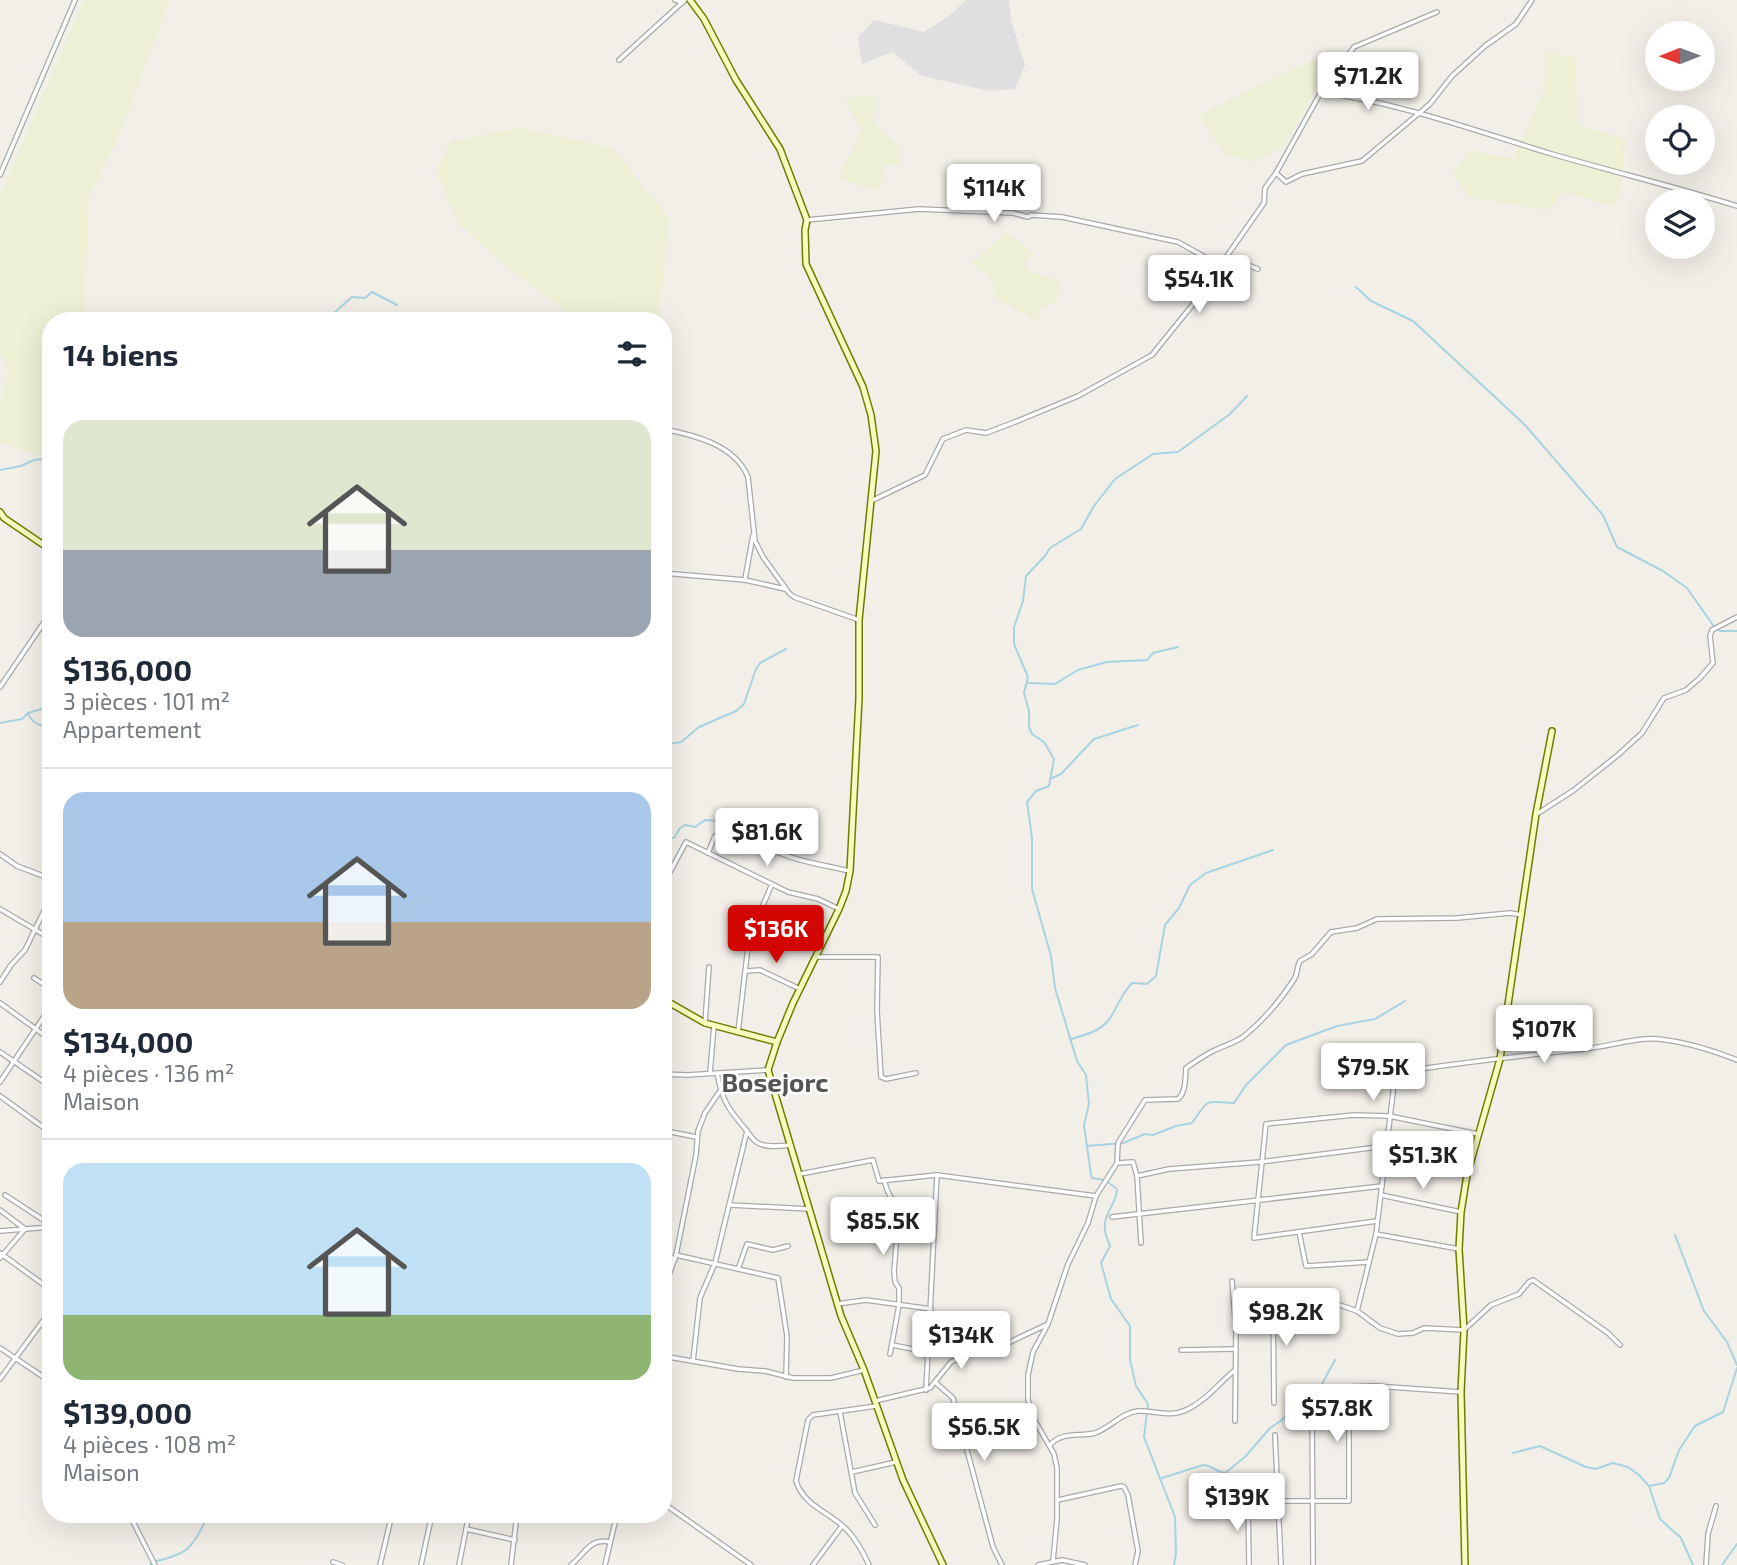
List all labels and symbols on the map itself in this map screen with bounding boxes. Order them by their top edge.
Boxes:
north arrow [1645,21,1715,91]
pin: $71.2K [1311,52,1425,112]
pin: $114K [945,164,1043,224]
pin: $54.1K [1142,256,1256,315]
pin: $81.6K [710,808,824,868]
pin: $136K [727,906,825,965]
pin: $107K [1495,1006,1593,1065]
pin: $79.5K [1316,1044,1430,1103]
district label: Bosejorc [721,1066,829,1097]
pin: $51.3K [1366,1132,1480,1191]
pin: $85.5K [826,1198,940,1257]
pin: $98.2K [1229,1288,1343,1348]
pin: $134K [912,1312,1010,1371]
pin: $57.8K [1280,1384,1394,1444]
pin: $56.5K [927,1404,1041,1463]
pin: $139K [1188,1474,1286,1533]

